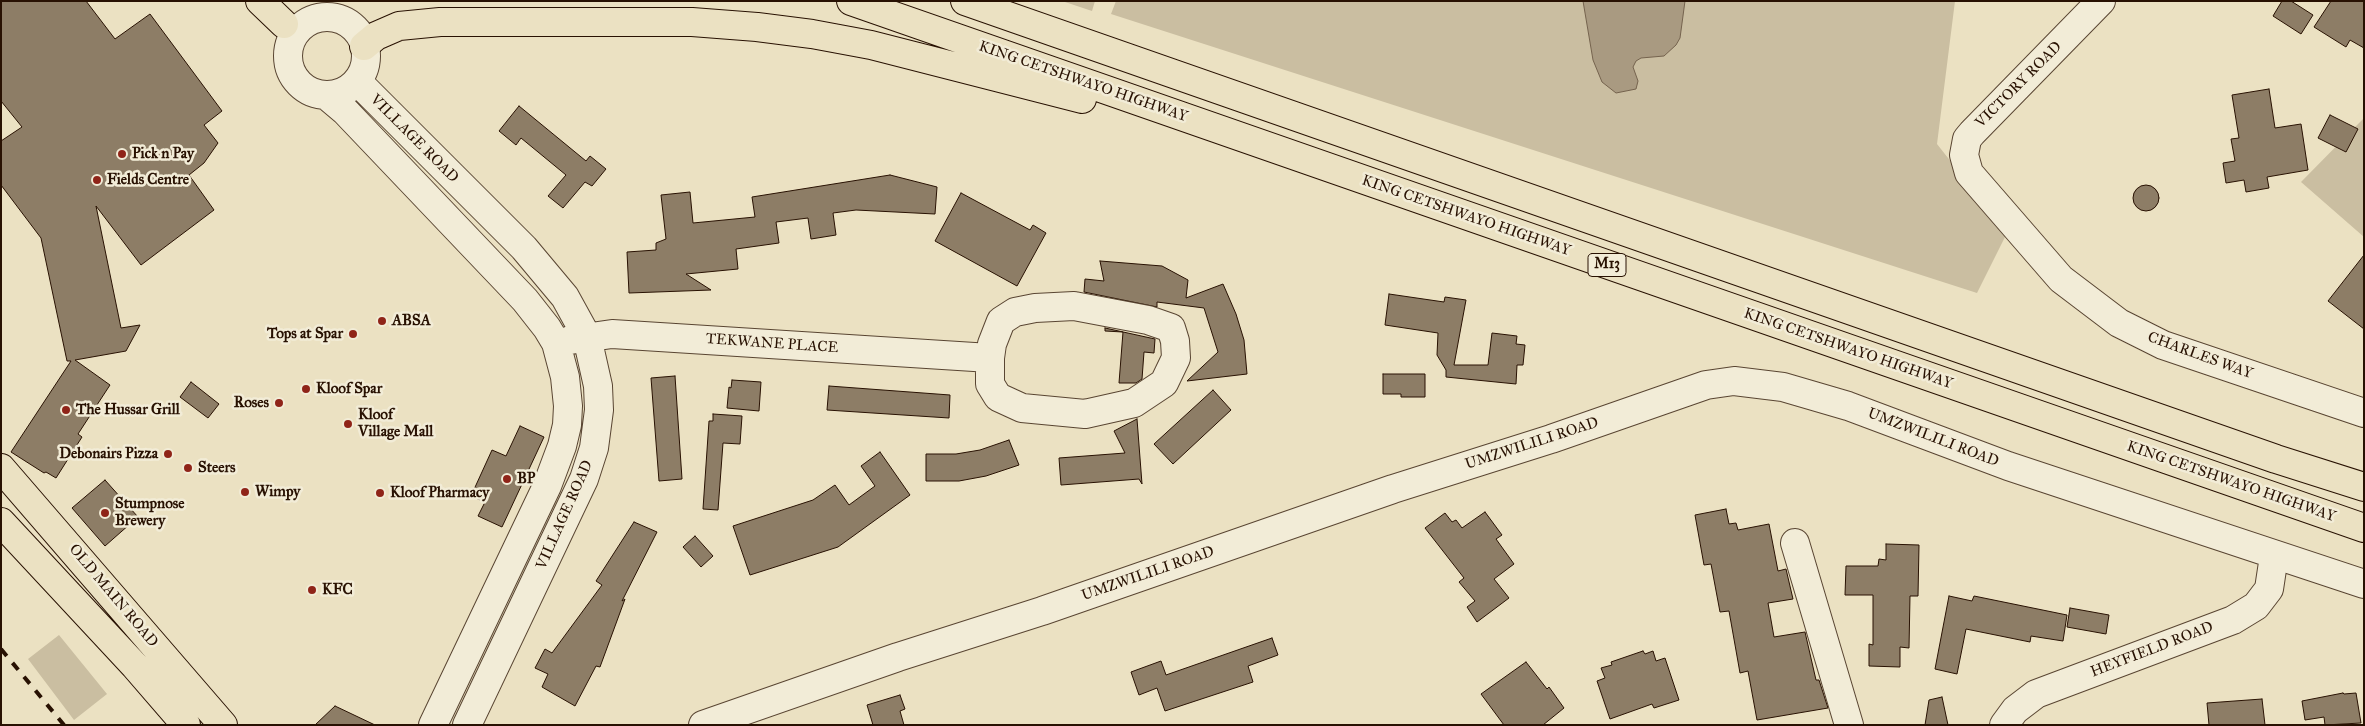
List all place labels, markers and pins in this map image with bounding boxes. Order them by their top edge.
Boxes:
place label: Pick n Pay [132,145,194,163]
marker: Pick n Pay [116,148,128,160]
place label: Fields Centre [107,171,189,189]
marker: Fields Centre [91,174,103,186]
place label: ABSA [392,312,431,330]
marker: ABSA [376,315,388,327]
place label: Tops at Spar [267,325,343,343]
marker: Tops at Spar [347,328,359,340]
place label: Kloof Spar [316,380,382,398]
marker: Kloof Spar [300,383,312,395]
place label: Roses [234,394,269,412]
marker: Roses [273,397,285,409]
place label: The Hussar Grill [76,401,180,419]
marker: The Hussar Grill [60,404,72,416]
place label: Kloof Village Mall [358,406,433,441]
marker: Kloof Village Mall [342,418,354,430]
place label: Debonairs Pizza [59,445,158,463]
marker: Debonairs Pizza [162,448,174,460]
place label: Steers [198,459,236,477]
marker: Steers [182,462,194,474]
place label: BP [517,470,535,488]
marker: BP [501,473,513,485]
place label: Wimpy [255,483,300,501]
place label: Kloof Pharmacy [390,484,489,502]
marker: Wimpy [239,486,251,498]
marker: Kloof Pharmacy [374,487,386,499]
place label: Stumpnose Brewery [115,495,185,530]
marker: Stumpnose Brewery [99,507,111,519]
place label: KFC [322,581,353,599]
marker: KFC [306,584,318,596]

